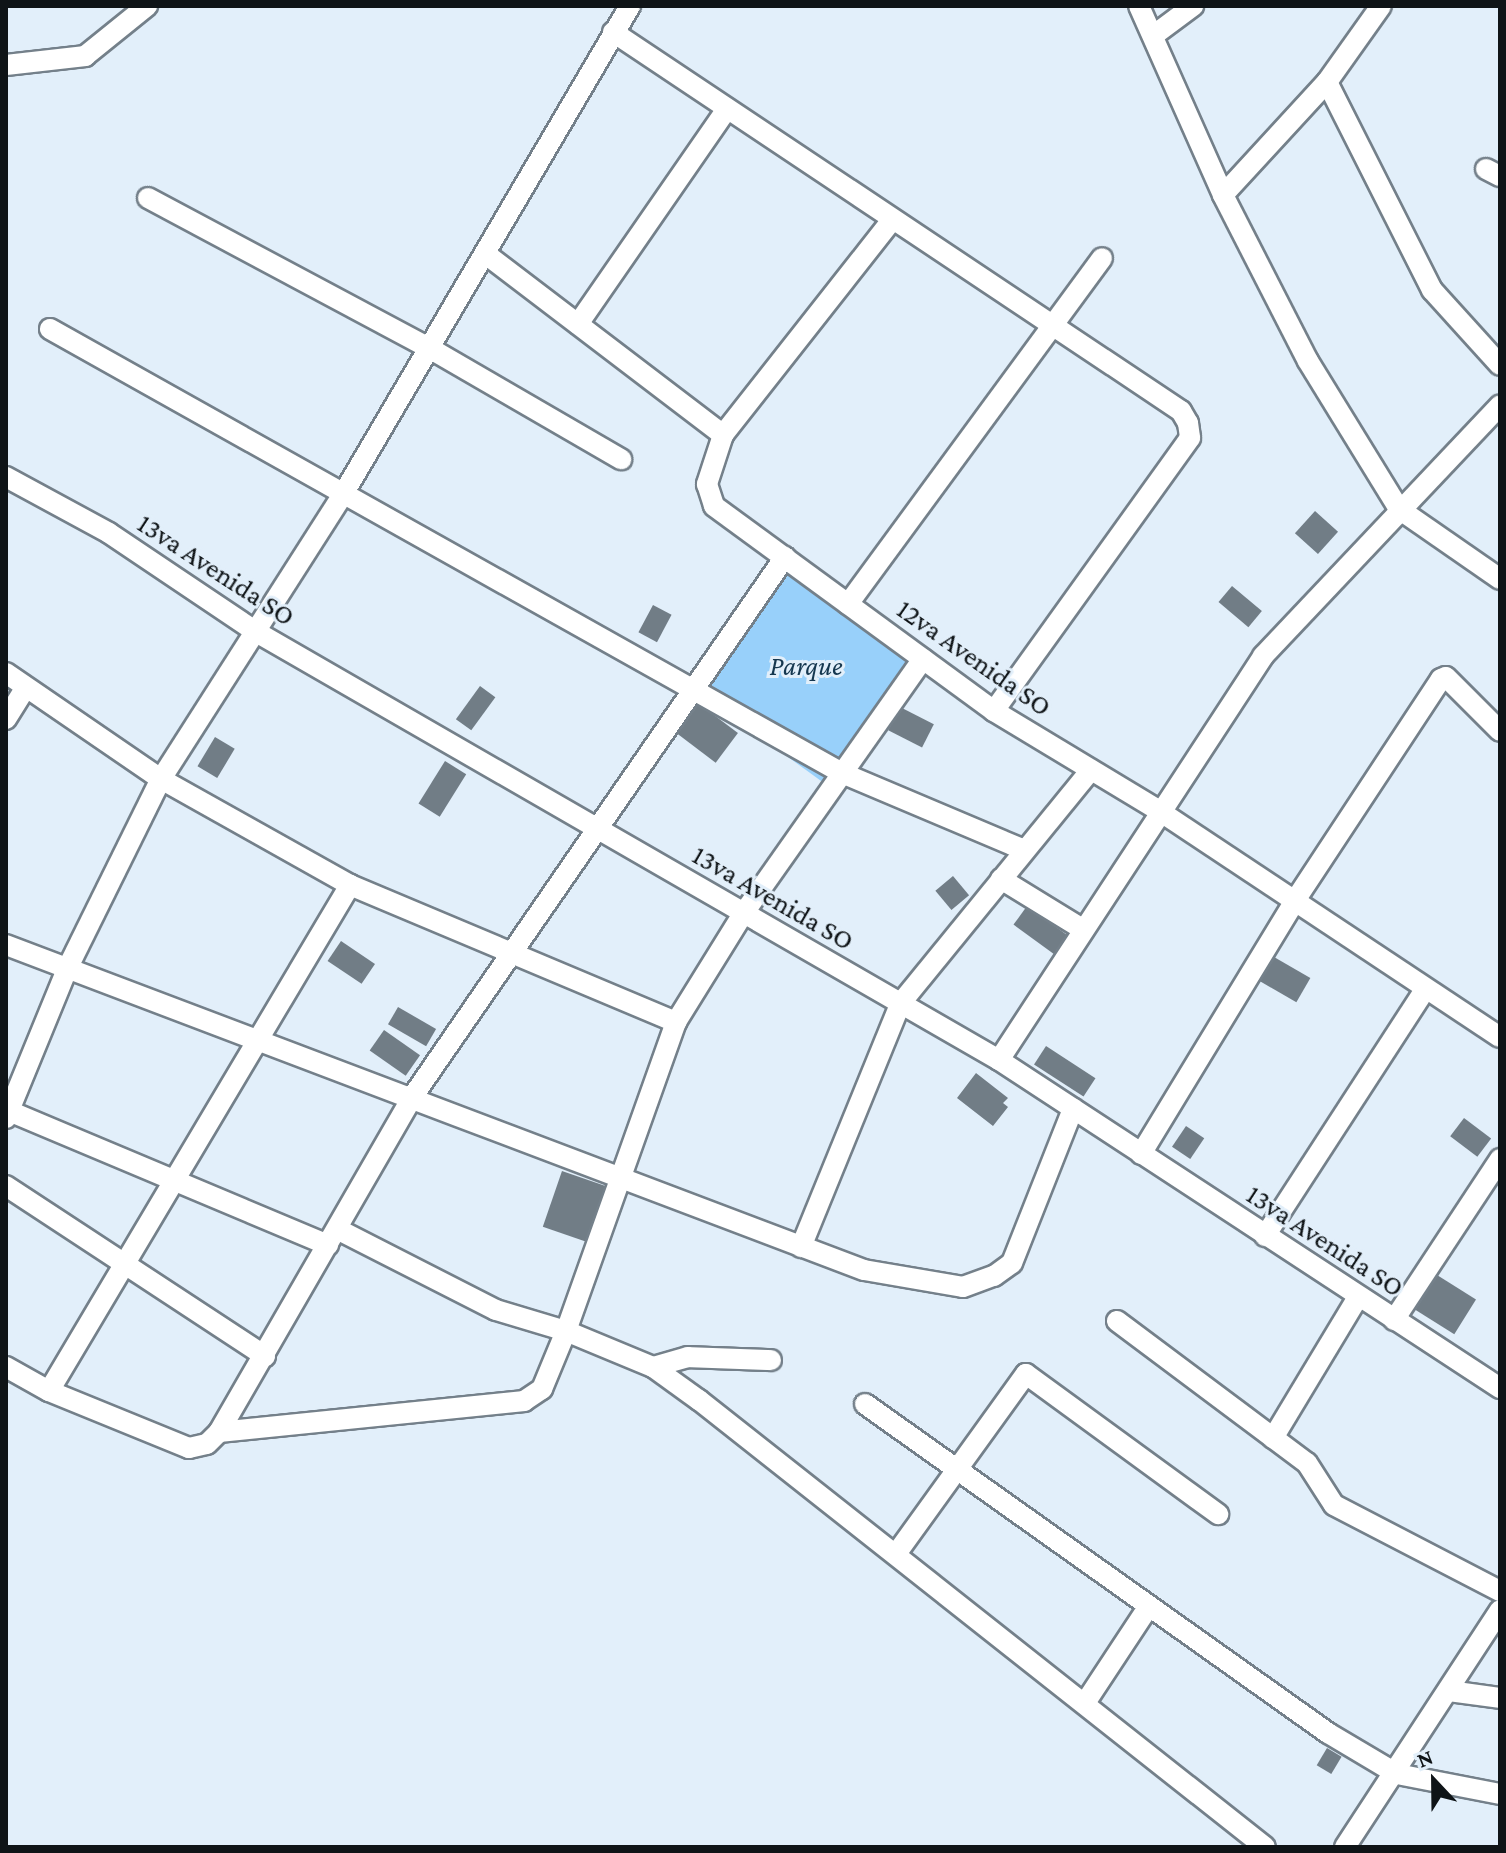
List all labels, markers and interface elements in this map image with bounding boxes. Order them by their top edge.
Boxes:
street label: 13va Avenida SO [131,507,301,633]
street label: 12va Avenida SO [890,592,1058,724]
park label: Parque [769,649,843,683]
street label: 13va Avenida SO [686,838,860,958]
street label: 13va Avenida SO [1240,1178,1410,1304]
north arrow [1394,1741,1474,1821]
text: N [1413,1744,1436,1773]

